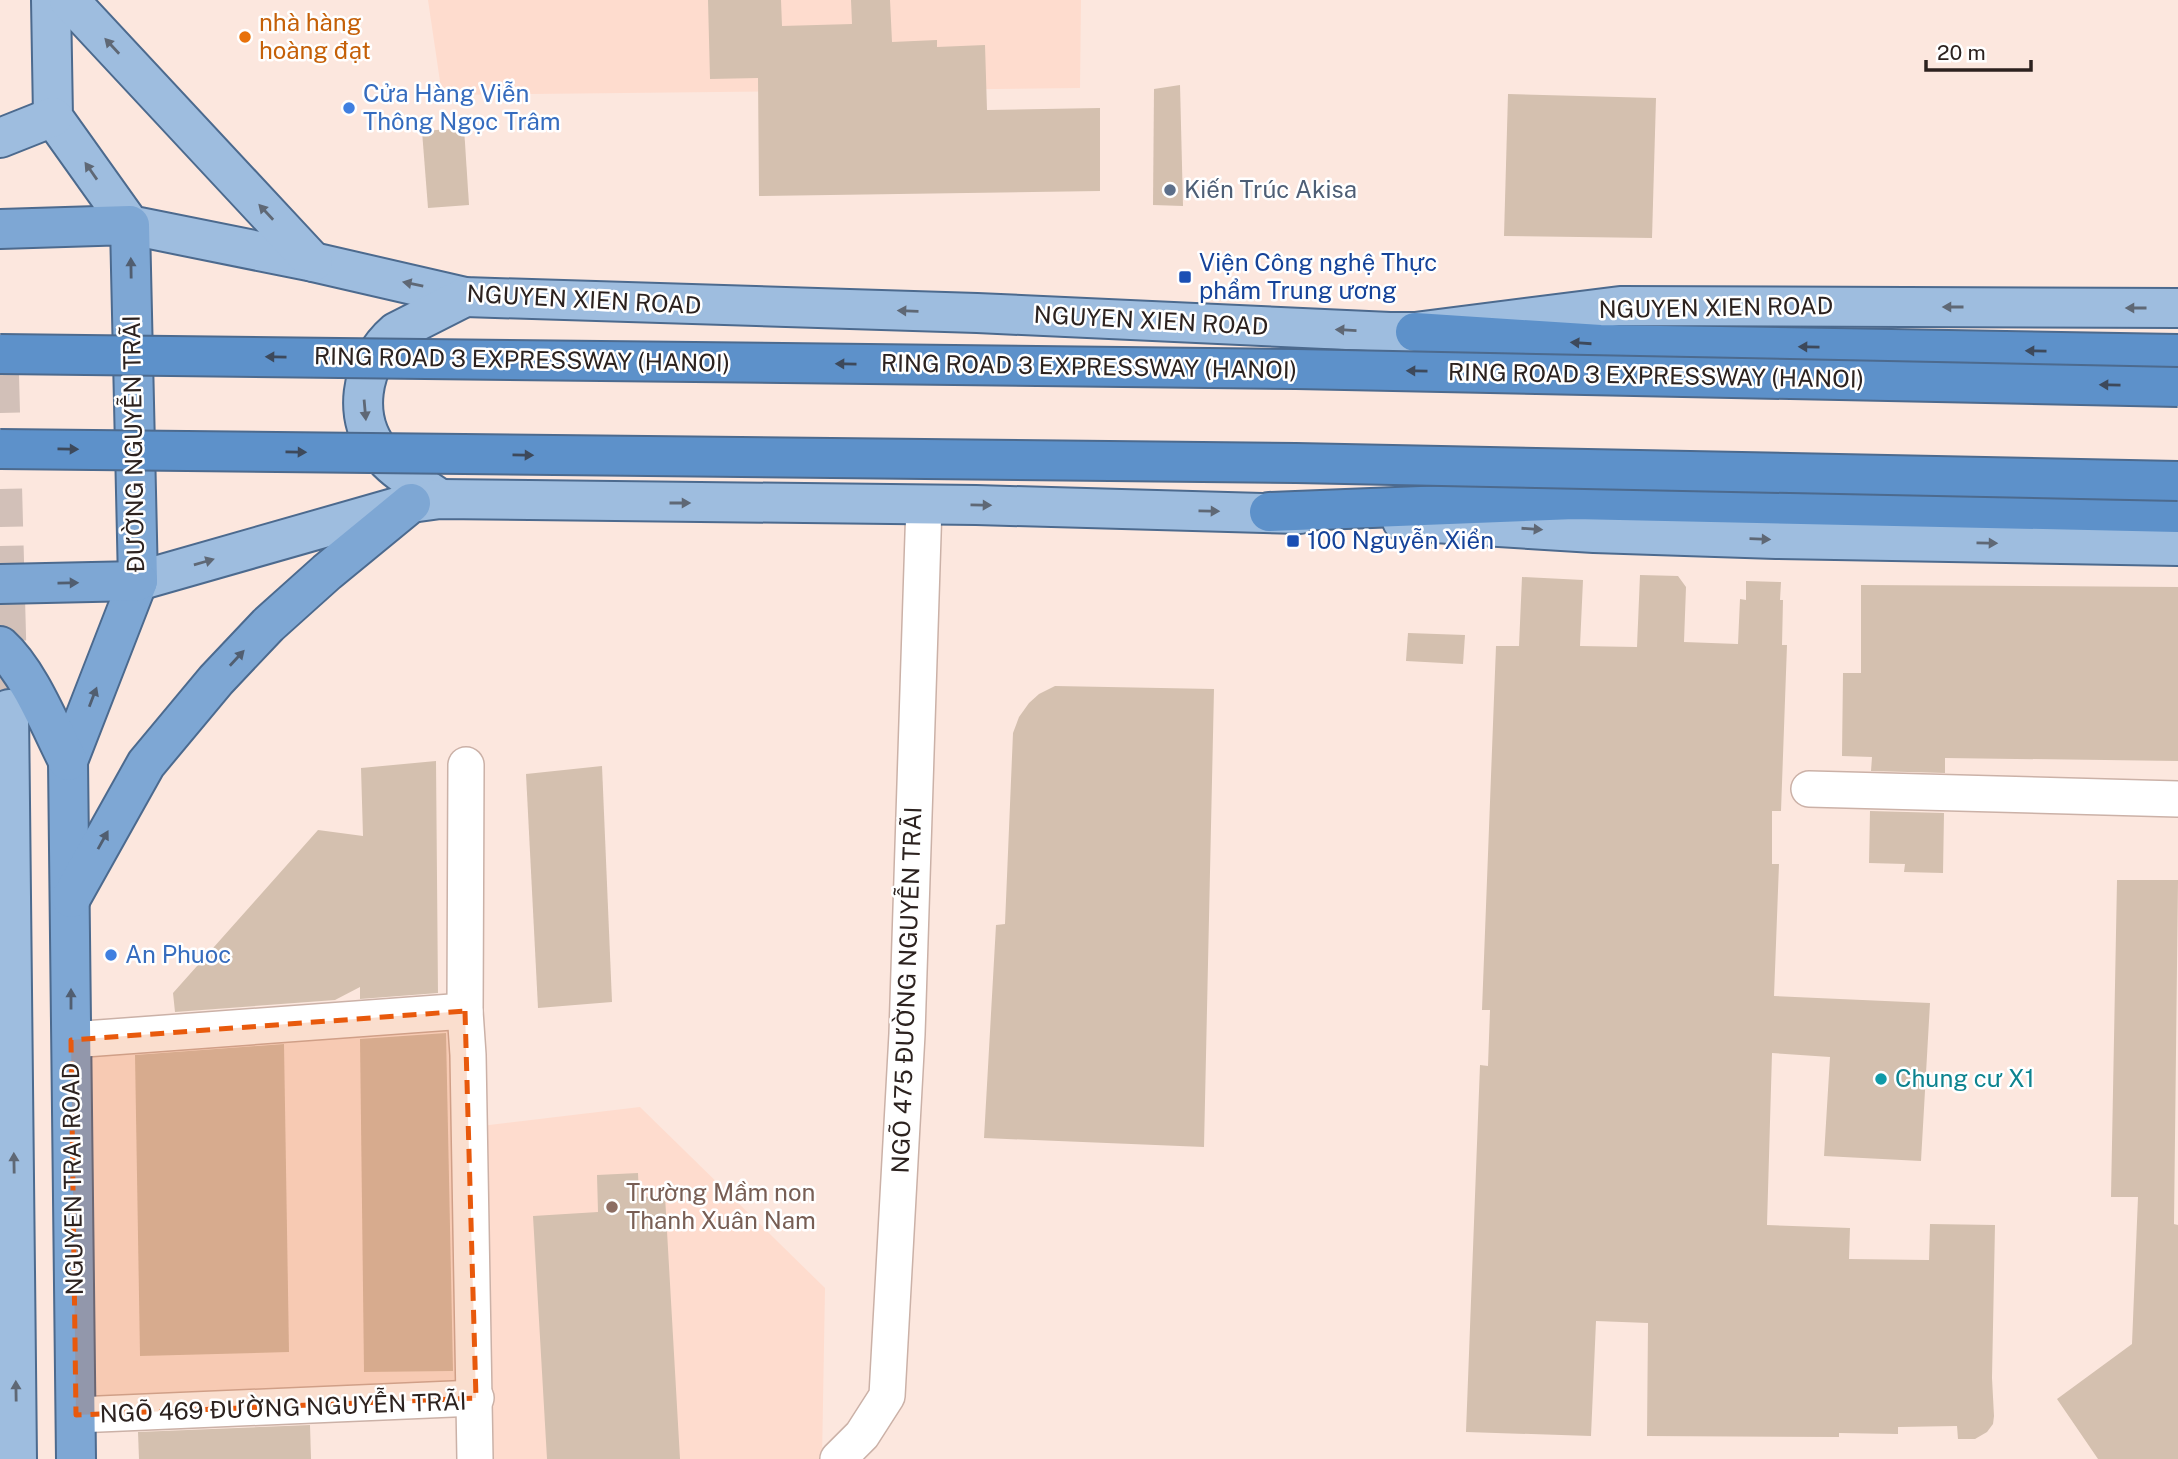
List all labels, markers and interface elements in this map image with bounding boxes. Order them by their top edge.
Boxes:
place label: nhà hàng hoàng đạt [259,8,371,64]
scale bar [1926,28,2031,72]
marker: nhà hàng hoàng đạt [237,29,253,45]
one-way arrow [104,38,120,55]
text: 20 m [1937,40,1986,65]
place label: Cửa Hàng Viễn Thông Ngọc Trâm [363,79,560,135]
marker: Cửa Hàng Viễn Thông Ngọc Trâm [341,100,357,116]
one-way arrow [84,162,98,180]
place label: Kiến Trúc Akisa [1184,175,1357,203]
marker: Kiến Trúc Akisa [1162,182,1178,198]
one-way arrow [259,204,275,221]
place label: Viện Công nghệ Thực phẩm Trung ương [1199,248,1437,304]
one-way arrow [125,257,136,279]
marker: Viện Công nghệ Thực phẩm Trung ương [1177,269,1193,285]
one-way arrow [402,278,424,289]
street label: NGUYEN XIEN ROAD [466,279,702,319]
street label: NGUYEN XIEN ROAD [1598,291,1834,323]
street label: NGUYEN XIEN ROAD [1033,300,1269,340]
one-way arrow [1941,301,1963,313]
one-way arrow [2125,302,2147,314]
one-way arrow [897,306,919,317]
street label: ĐƯỜNG NGUYỄN TRÃI [114,315,149,573]
one-way arrow [1335,325,1357,336]
one-way arrow [1570,337,1592,348]
street label: RING ROAD 3 EXPRESSWAY (HANOI) [314,341,730,377]
one-way arrow [1798,342,1820,353]
one-way arrow [2025,346,2047,357]
street label: RING ROAD 3 EXPRESSWAY (HANOI) [881,348,1297,384]
one-way arrow [265,351,287,363]
street label: RING ROAD 3 EXPRESSWAY (HANOI) [1448,357,1864,393]
one-way arrow [835,358,857,370]
one-way arrow [1406,366,1428,377]
one-way arrow [2099,380,2121,391]
one-way arrow [360,400,371,422]
one-way arrow [57,443,79,455]
one-way arrow [285,446,307,458]
one-way arrow [512,449,534,460]
one-way arrow [669,497,691,509]
one-way arrow [970,499,992,511]
one-way arrow [1198,505,1220,516]
one-way arrow [1522,524,1544,535]
place label: 100 Nguyễn Xiển [1307,526,1494,554]
marker: 100 Nguyễn Xiển [1285,533,1301,549]
one-way arrow [1749,533,1771,544]
one-way arrow [1976,537,1998,549]
one-way arrow [193,557,214,567]
one-way arrow [57,577,79,589]
one-way arrow [229,649,245,667]
one-way arrow [88,687,99,708]
street label: NGÕ 475 ĐƯỜNG NGUYỄN TRÃI [883,806,926,1174]
one-way arrow [97,831,109,850]
place label: An Phuoc [125,940,231,968]
marker: An Phuoc [103,947,119,963]
one-way arrow [65,988,77,1010]
street label: NGUYEN TRAI ROAD [56,1062,88,1296]
place label: Chung cư X1 [1895,1064,2035,1092]
marker: Chung cư X1 [1873,1071,1889,1087]
one-way arrow [8,1152,20,1174]
place label: Trường Mầm non Thanh Xuân Nam [626,1178,816,1234]
marker: Trường Mầm non Thanh Xuân Nam [604,1199,620,1215]
one-way arrow [10,1380,22,1402]
street label: NGÕ 469 ĐƯỜNG NGUYỄN TRÃI [99,1384,467,1427]

